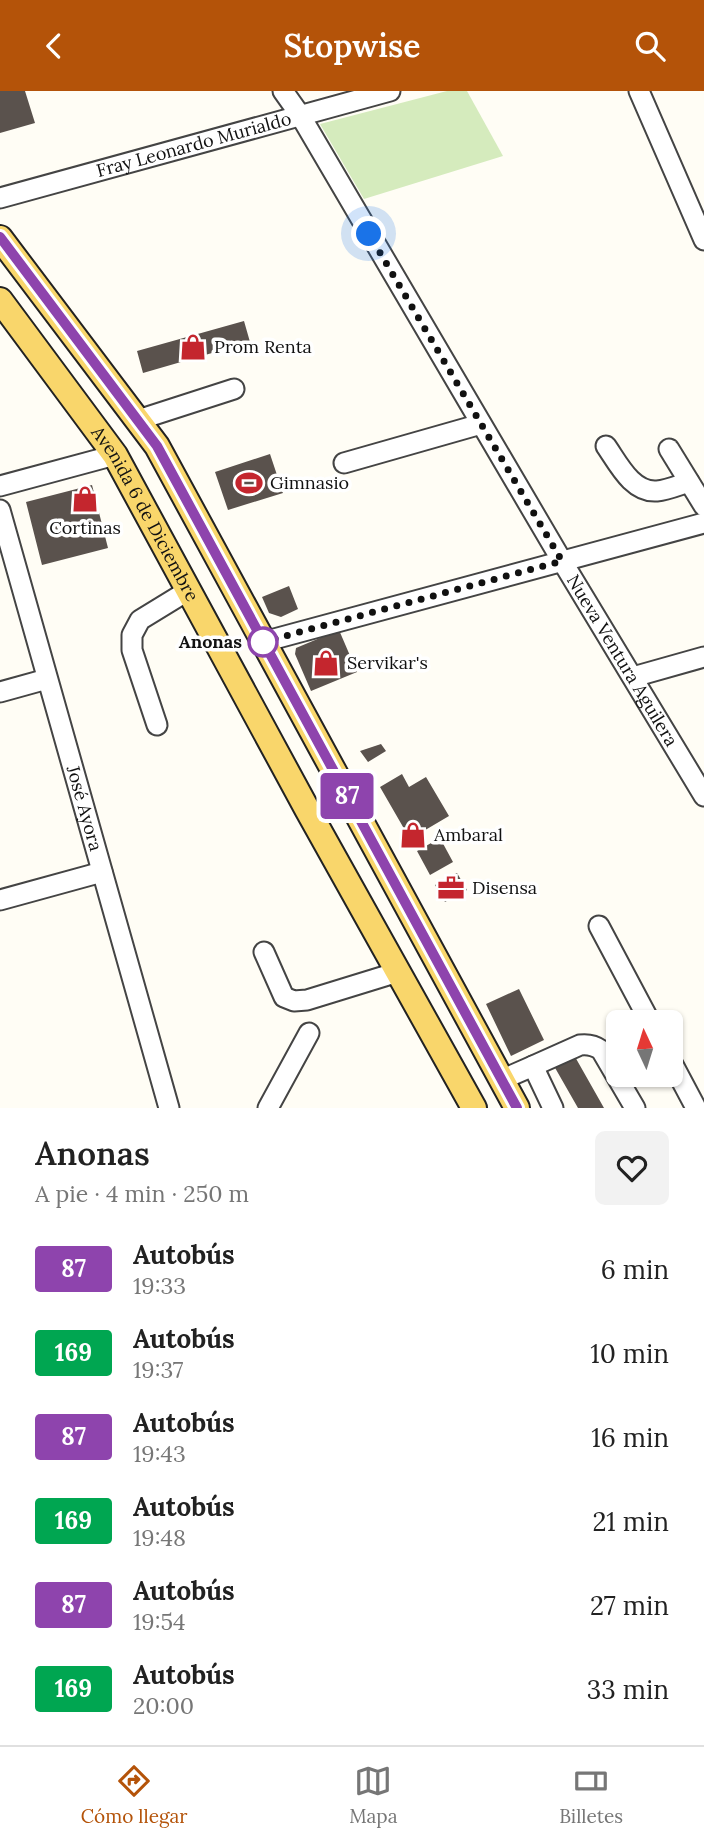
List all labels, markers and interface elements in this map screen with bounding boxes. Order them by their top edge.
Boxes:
text: Stopwise [283,25,421,66]
icon: back [35,27,73,65]
icon: search [631,27,669,65]
street label: Fray Leonardo Murialdo [94,107,294,182]
your location [351,216,386,251]
shop icon: Prom Renta [178,332,208,362]
place label: Prom Renta [214,335,312,358]
street label: Avenida 6 de Diciembre [86,421,204,605]
sports icon: Gimnasio [234,468,264,498]
place label: Gimnasio [270,471,349,494]
shop icon: Cortinas [70,484,100,514]
place label: Cortinas [49,516,121,539]
street label: Nueva Ventura Aguilera [562,570,683,750]
marker: Anonas [248,627,278,657]
place label: Anonas [179,630,242,653]
shop icon: Servikar's [311,648,341,678]
place label: Servikar's [347,651,428,674]
street label: José Ayora [62,762,108,854]
line badge: 87 [316,773,378,819]
text: 87 [335,780,359,811]
shop icon: Ambaral [398,820,428,850]
place label: Ambaral [433,823,503,846]
office icon: Disensa [436,873,466,903]
place label: Disensa [472,876,537,899]
north arrow [606,1010,682,1087]
map controls [606,1010,683,1087]
button: heart [595,1131,669,1205]
text: Anonas [35,1132,150,1174]
text: A pie · 4 min · 250 m [35,1179,249,1208]
text: Autobús [133,1238,235,1271]
text: 87 [61,1253,86,1284]
text: 6 min [601,1253,669,1286]
text: 19:33 [133,1271,186,1300]
text: Autobús [133,1322,235,1355]
text: 169 [55,1337,92,1368]
text: 10 min [590,1337,669,1370]
text: 19:37 [133,1355,183,1384]
text: Autobús [133,1406,235,1439]
text: 87 [61,1421,86,1452]
text: 16 min [591,1421,669,1454]
text: 19:43 [133,1439,186,1468]
text: Autobús [133,1490,235,1523]
text: 169 [55,1505,92,1536]
text: 21 min [592,1505,669,1538]
text: 19:48 [133,1523,186,1552]
text: Autobús [133,1574,235,1607]
text: 87 [61,1589,86,1620]
text: 27 min [590,1589,669,1622]
text: 19:54 [133,1607,185,1636]
text: Autobús [133,1658,235,1691]
text: 169 [55,1673,92,1704]
text: 33 min [587,1673,669,1706]
text: 20:00 [133,1691,194,1720]
tab: Cómo llegar [81,1762,187,1828]
tab: Mapa [349,1762,398,1828]
tab: Billetes [559,1762,623,1828]

